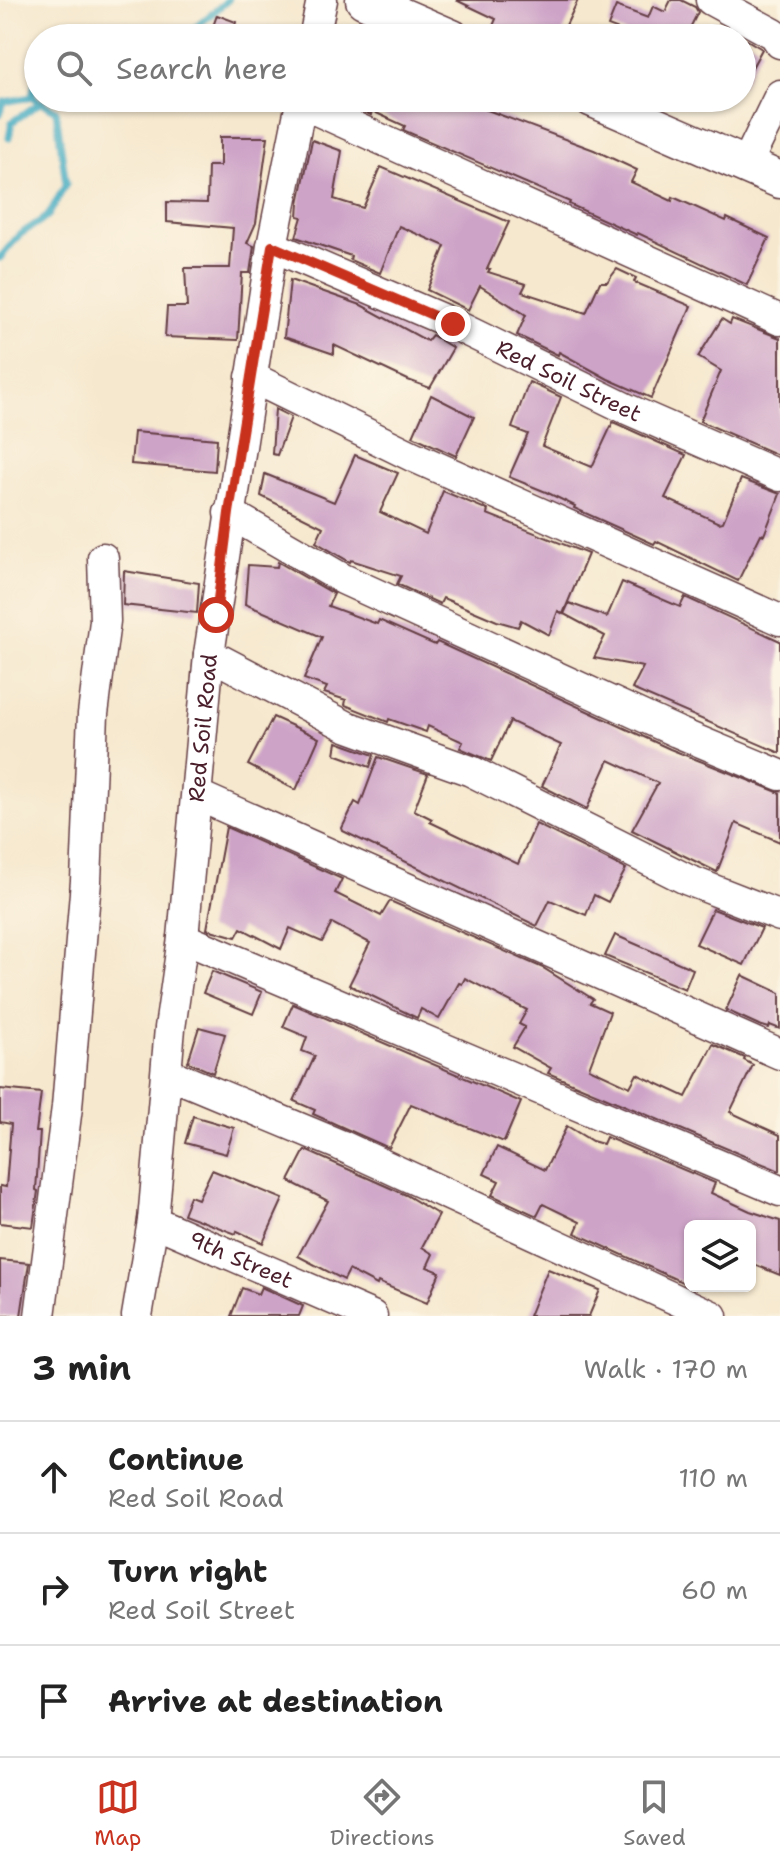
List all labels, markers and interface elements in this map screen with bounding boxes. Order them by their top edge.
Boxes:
search box [24,24,756,112]
icon: search [52,46,96,90]
text: Search here [116,48,287,89]
route end [435,306,471,342]
street label: Red Soil Street [491,333,646,428]
route start [198,597,234,633]
street label: Red Soil Road [181,652,223,803]
map controls [684,1220,756,1292]
button: layers [684,1220,756,1292]
street label: 9th Street [185,1224,297,1294]
text: 3 min [32,1345,131,1391]
text: Walk · 170 m [584,1351,748,1386]
text: Continue [108,1439,244,1480]
icon: ahead [32,1455,76,1499]
text: 110 m [678,1460,748,1495]
text: Red Soil Road [108,1480,284,1515]
text: Turn right [108,1551,267,1592]
icon: right [32,1567,76,1611]
text: 60 m [681,1572,748,1607]
text: Red Soil Street [108,1592,295,1627]
icon: arrive [32,1679,76,1723]
text: Arrive at destination [108,1681,443,1722]
tab: Map [94,1775,141,1852]
tab: Directions [330,1775,435,1852]
tab: Saved [623,1775,686,1852]

